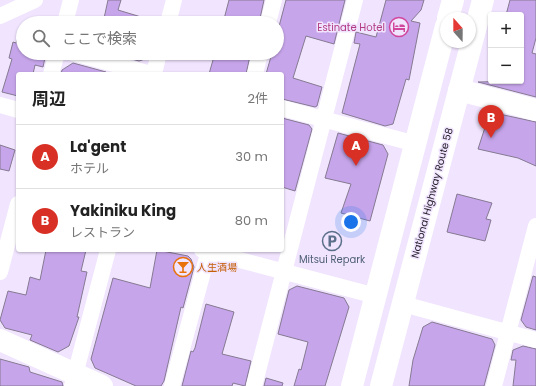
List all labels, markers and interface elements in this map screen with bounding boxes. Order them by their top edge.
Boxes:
north arrow [440,12,476,48]
map controls [488,12,524,84]
button: + [488,12,524,48]
search box [16,16,284,60]
hotel icon: Estinate Hotel [388,16,410,38]
place label: Estinate Hotel [317,20,385,35]
icon: search [30,27,52,49]
text: ここで検索 [62,28,137,49]
button: − [488,48,524,84]
text: 周辺 [32,87,66,111]
text: 2件 [248,89,268,108]
pin: B [478,105,504,138]
street label: National Highway Route 58 [407,126,457,260]
pin: A [343,133,369,166]
text: La'gent [70,136,126,157]
text: A [40,147,50,166]
text: 30 m [235,147,268,166]
text: ホテル [70,159,109,178]
text: Yakiniku King [70,200,176,221]
text: B [41,211,49,230]
text: 80 m [235,211,268,230]
your location [341,212,361,232]
text: レストラン [70,223,135,242]
parking icon: Mitsui Repark [321,230,343,252]
place label: Mitsui Repark [299,252,366,267]
bar icon: 人生酒場 [172,256,194,278]
place label: 人生酒場 [197,260,237,275]

